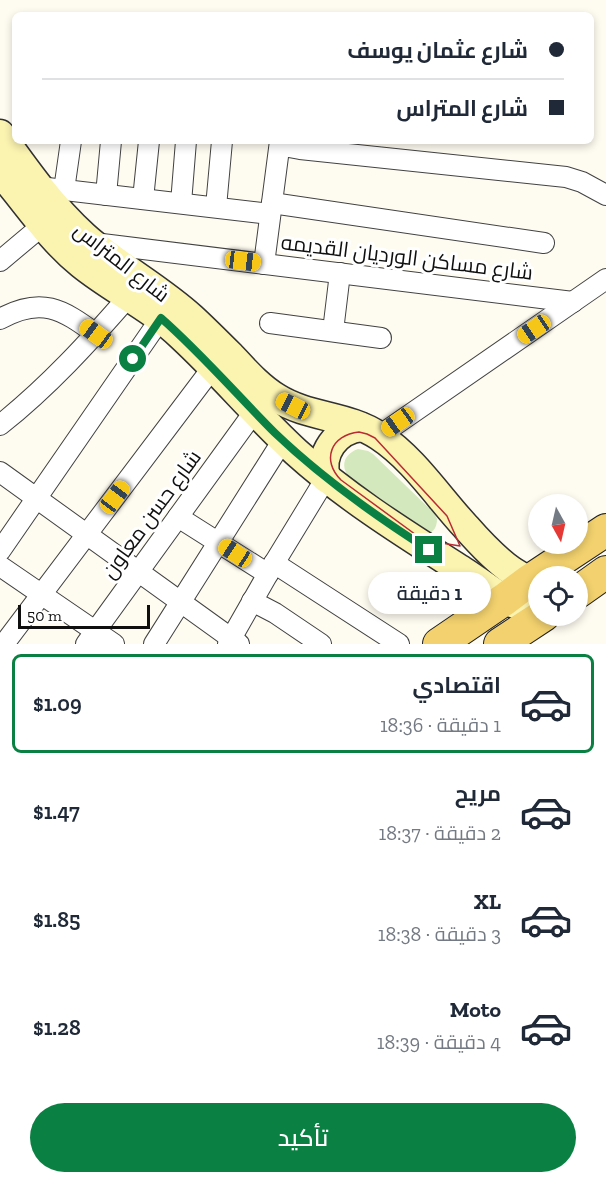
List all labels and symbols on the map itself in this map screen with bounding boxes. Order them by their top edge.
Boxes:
street label: شارع المتراس [68,217,175,309]
street label: شارع مساكن الورديان القديمه [279,229,534,287]
car [224,250,262,272]
car [514,311,554,347]
car [76,316,116,352]
route start [119,345,146,372]
car [273,390,313,422]
car [378,404,418,440]
street label: شارع حسن معاون [96,445,208,584]
car [97,477,133,517]
north arrow [528,494,588,554]
car [215,536,255,570]
route end [415,536,442,563]
callout: 1 دقيقة [368,571,490,613]
scale bar [18,602,150,630]

